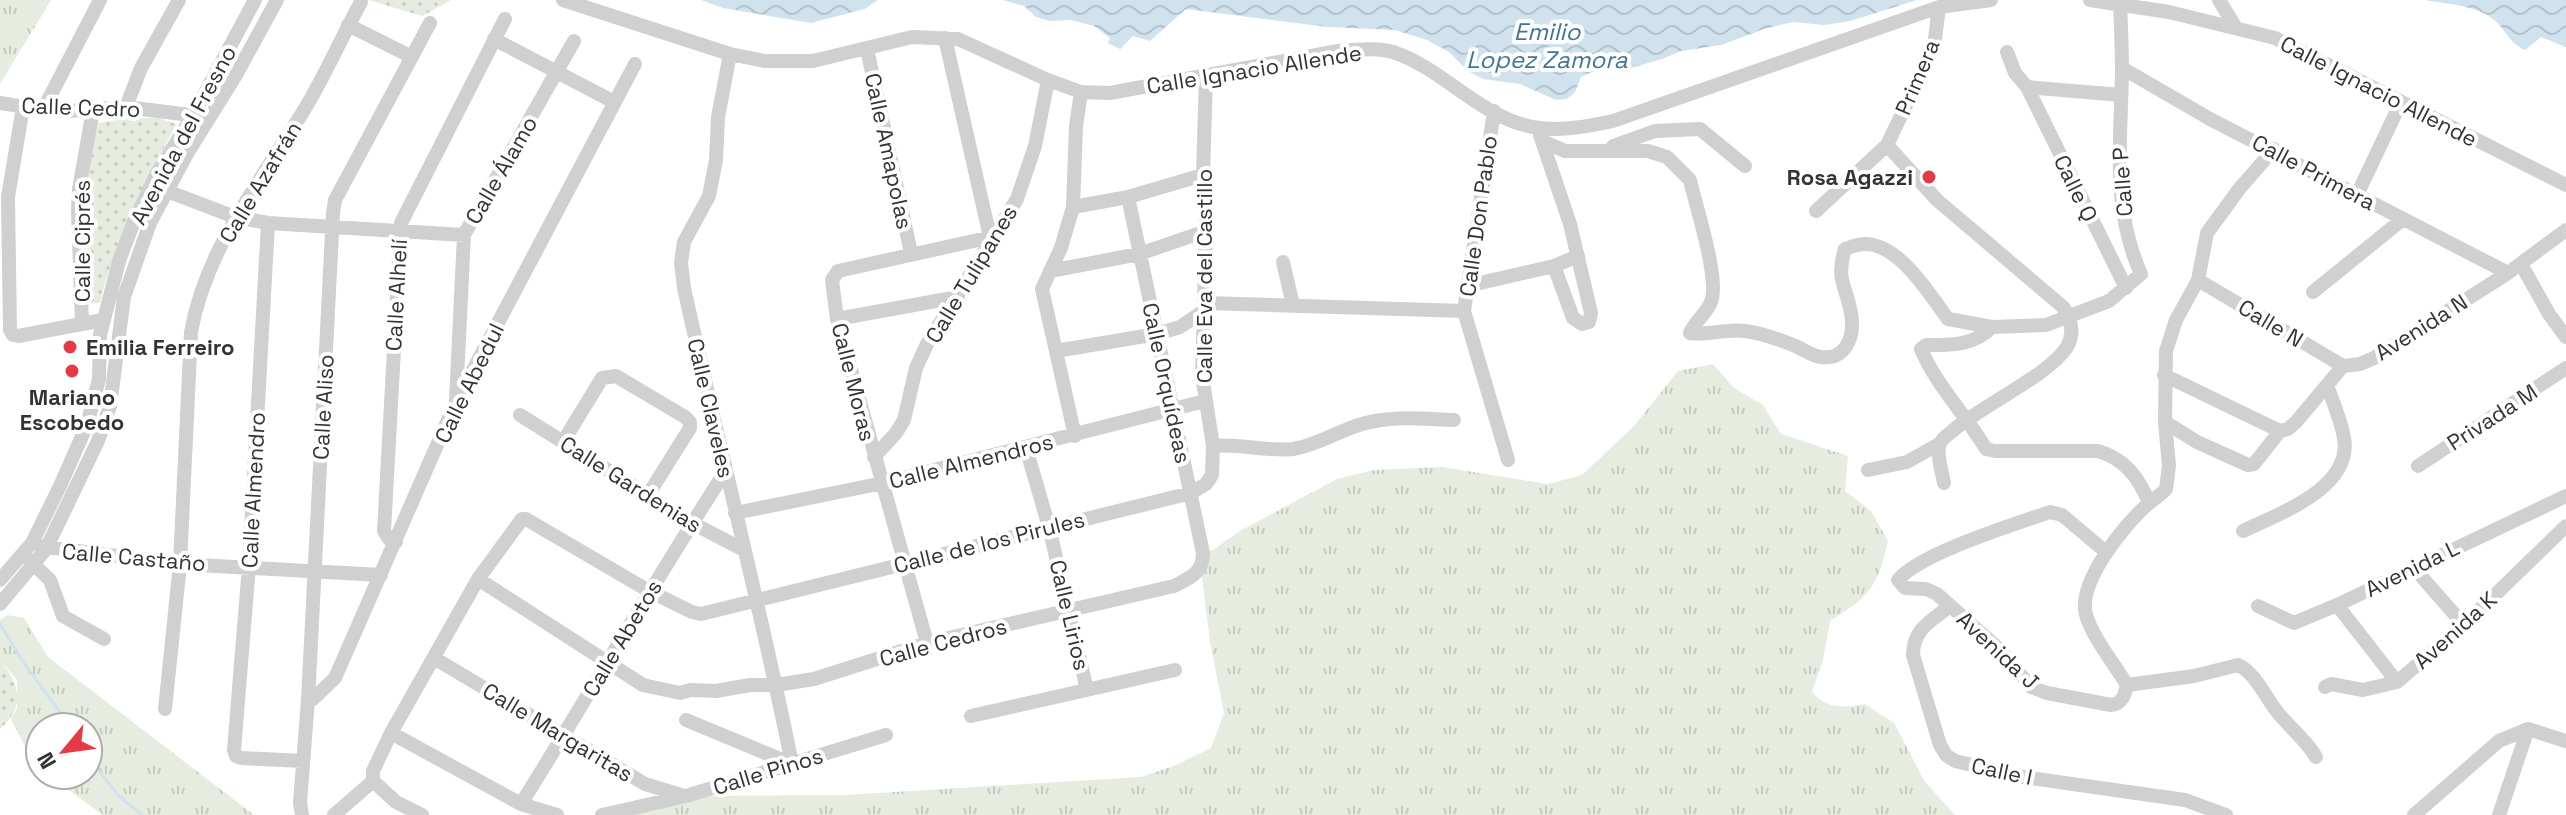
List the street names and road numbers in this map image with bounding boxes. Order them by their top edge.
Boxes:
street label: Calle Ignacio Allende [2276,29,2482,153]
street label: Primera [1889,35,1946,119]
street label: Calle Ignacio Allende [1144,38,1364,100]
street label: Avenida del Fresno [124,41,242,229]
street label: Calle Amapolas [859,70,919,232]
street label: Calle Cedro [21,91,141,123]
street label: Calle Álamo [459,111,543,229]
street label: Calle Azafrán [213,116,307,248]
street label: Calle Primera [2248,128,2381,216]
street label: Calle Don Pablo [1453,134,1503,298]
street label: Calle P [2106,146,2138,218]
street label: Calle Q [2048,150,2104,226]
street label: Calle Eva del Castillo [1190,169,1218,383]
street label: Calle Ciprés [68,180,96,302]
street label: Calle Tulipanes [919,200,1023,348]
street label: Calle Alhelí [379,238,413,352]
street label: Avenida N [2370,288,2472,366]
street label: Calle N [2233,293,2309,353]
street label: Calle Orquídeas [1136,300,1198,466]
street label: Calle Abedul [428,318,510,448]
street label: Calle Moras [826,320,882,444]
street label: Calle Claveles [681,336,741,480]
street label: Calle Aliso [306,353,340,461]
street label: Privada M [2441,377,2543,457]
street label: Calle Almendro [235,411,271,569]
street label: Calle Almendros [886,427,1056,495]
street label: Calle Gardenias [555,429,707,539]
street label: Calle de los Pirules [891,505,1087,579]
street label: Avenida L [2360,533,2464,603]
street label: Calle Castaño [61,537,207,577]
street label: Calle Lirios [1044,557,1096,673]
street label: Calle Abetos [576,574,668,702]
street label: Avenida K [2407,585,2503,675]
street label: Avenida J [1951,605,2045,695]
street label: Calle Cedros [876,612,1010,672]
street label: Calle Margaritas [478,676,638,788]
street label: Calle Pinos [710,741,826,801]
street label: Calle I [1969,751,2035,791]

